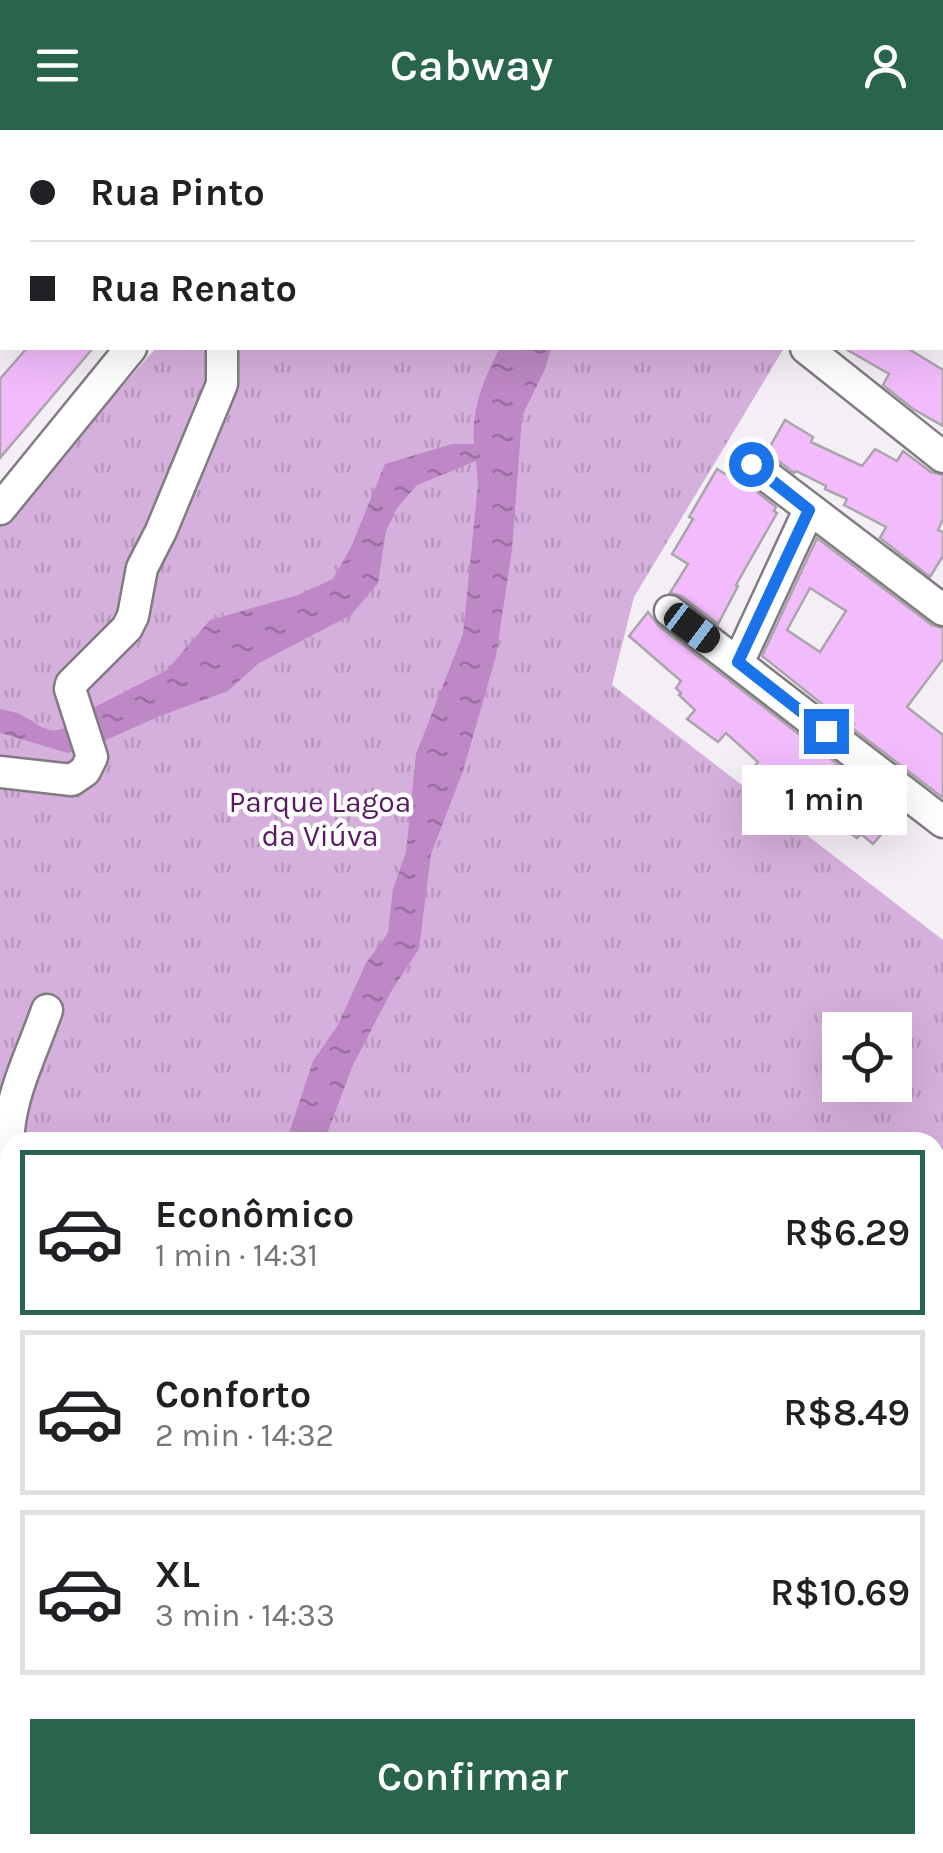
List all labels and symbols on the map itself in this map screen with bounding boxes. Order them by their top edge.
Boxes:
route start [729,442,774,487]
car [659,598,725,658]
route end [804,709,849,754]
callout: 1 min [744,766,908,836]
park label: Parque Lagoa da Viúva [229,784,411,854]

